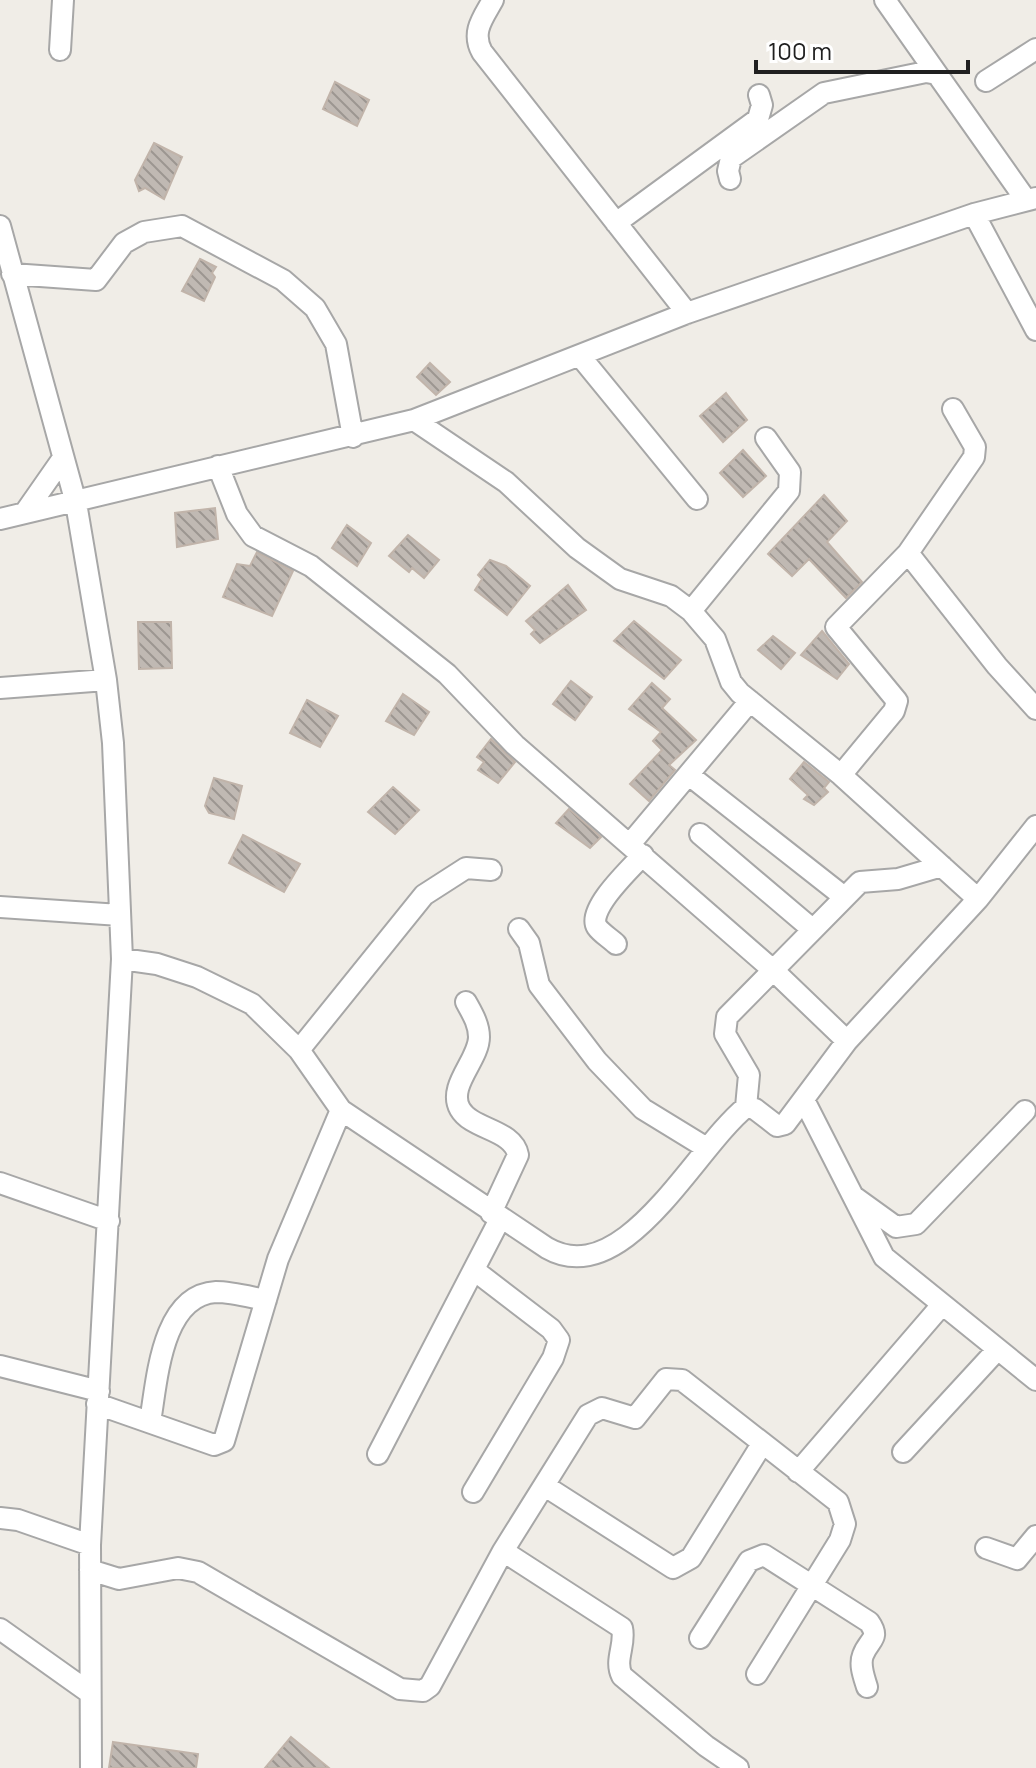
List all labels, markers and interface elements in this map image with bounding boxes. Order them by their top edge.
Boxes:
scale bar [756,24,968,74]
text: 100 m [768,34,832,67]

